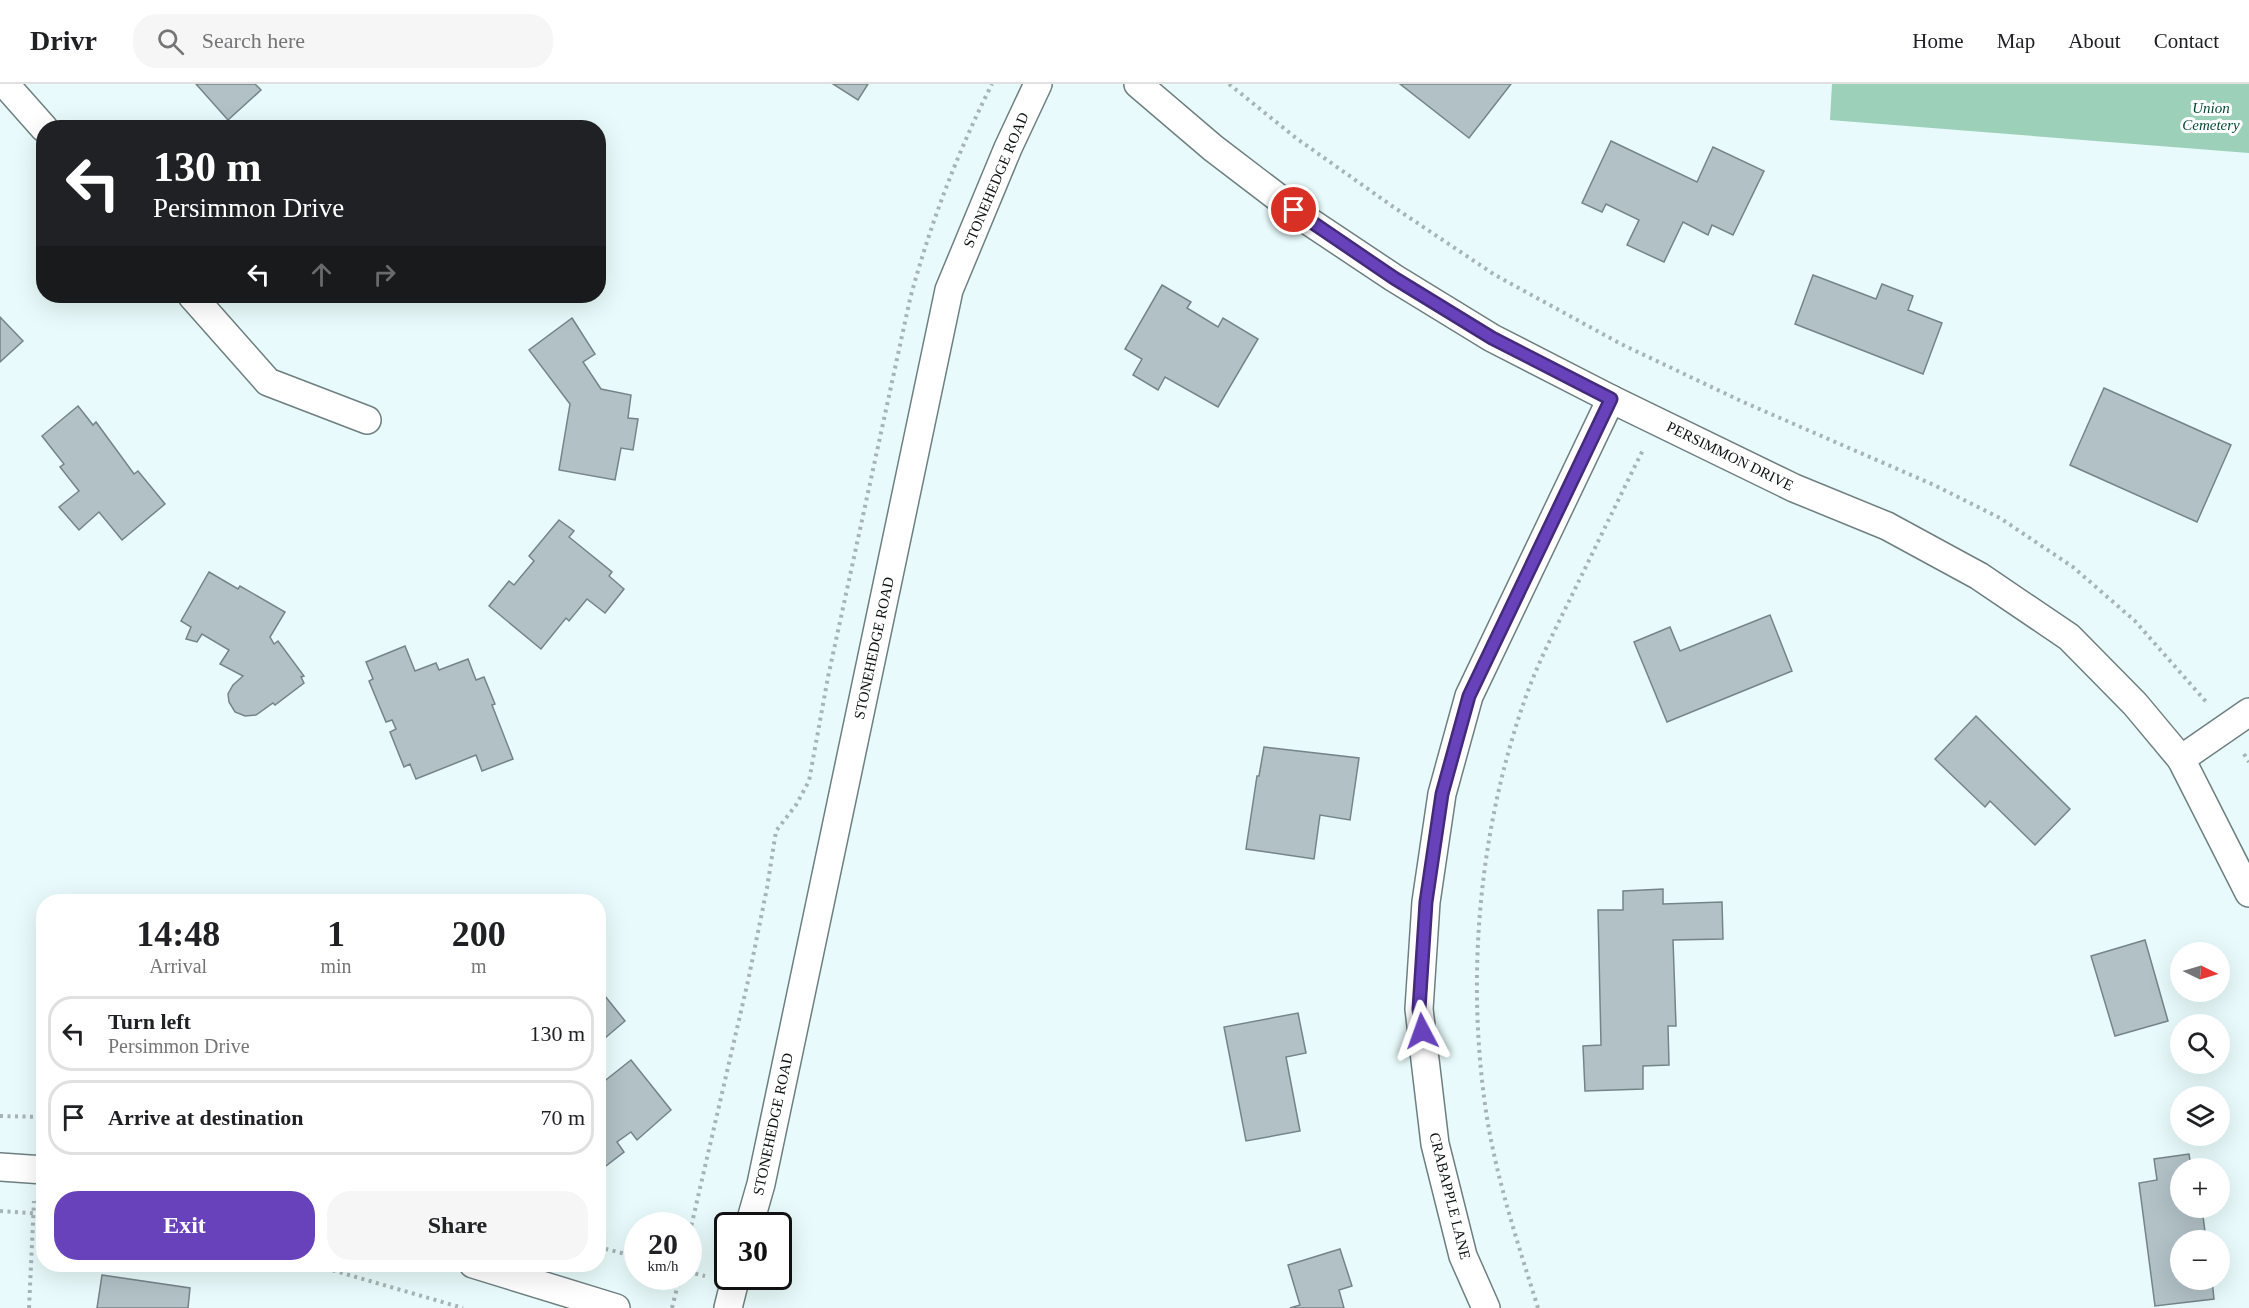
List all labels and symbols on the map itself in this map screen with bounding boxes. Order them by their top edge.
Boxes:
park label: Union Cemetery [2182,100,2240,133]
street label: STONEHEDGE ROAD [960,110,1032,250]
pin [1268,184,1319,235]
street label: PERSIMMON DRIVE [1664,418,1796,494]
street label: STONEHEDGE ROAD [851,575,897,721]
north arrow [2170,942,2230,1002]
position arrow [1390,999,1454,1063]
street label: STONEHEDGE ROAD [750,1051,796,1197]
street label: CRABAPPLE LANE [1426,1131,1474,1261]
speed limit sign: 30 [714,1212,792,1290]

